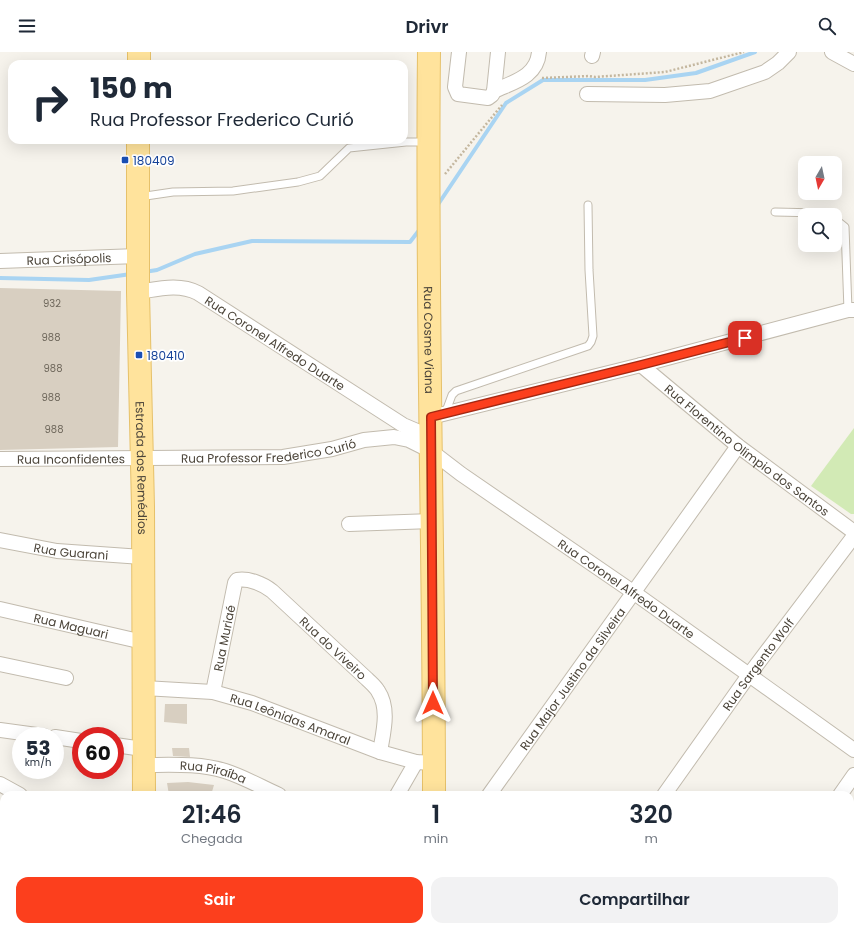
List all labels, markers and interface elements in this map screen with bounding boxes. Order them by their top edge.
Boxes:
text: Drivr [405,14,449,39]
icon: menu [16,15,38,37]
icon: search [816,15,838,37]
text: 150 m [90,69,173,108]
icon: right [24,76,76,128]
text: Rua Professor Frederico Curió [90,107,354,132]
place label: 180409 [133,152,175,169]
marker: 180409 [120,155,130,165]
north arrow [798,156,842,200]
map controls [798,156,842,252]
button: search [798,208,842,252]
street label: Rua Crisópolis [26,248,112,269]
street label: Rua Cosme Viana [420,286,438,394]
street label: Rua Coronel Alfredo Duarte [202,291,348,394]
house number: 932 [43,296,61,311]
pin [728,321,762,355]
icon: arrive [734,327,756,349]
house number: 988 [42,330,60,345]
place label: 180410 [147,347,185,364]
marker: 180410 [134,350,144,360]
house number: 988 [44,361,62,376]
street label: Rua Florentino Olímpio dos Santos [661,380,833,520]
house number: 988 [42,390,60,405]
street label: Estrada dos Remédios [132,401,152,535]
house number: 988 [45,422,63,437]
street label: Rua Professor Frederico Curió [181,434,358,466]
street label: Rua Inconfidentes [17,450,125,467]
street label: Rua Coronel Alfredo Duarte [555,535,698,642]
street label: Rua Guarani [32,538,109,563]
street label: Rua Muriaé [209,603,239,673]
street label: Rua Major Justino da Silveira [515,604,629,753]
street label: Rua Maguari [32,609,110,642]
street label: Rua do Viveiro [296,612,371,683]
street label: Rua Sargento Wolf [718,614,798,714]
position arrow [412,682,454,724]
street label: Rua Leônidas Amaral [228,689,353,748]
speed limit sign: 60 [72,727,124,779]
text: 53 [25,734,51,762]
text: km/h [25,755,51,770]
street label: Rua Piraíba [180,756,249,787]
text: 21:46 [182,798,242,831]
text: 1 [432,798,440,831]
text: 320 [629,798,673,831]
text: Chegada [181,829,243,848]
text: min [423,829,448,848]
text: m [644,829,658,848]
button: Sair [16,877,423,923]
button: Compartilhar [431,877,838,923]

